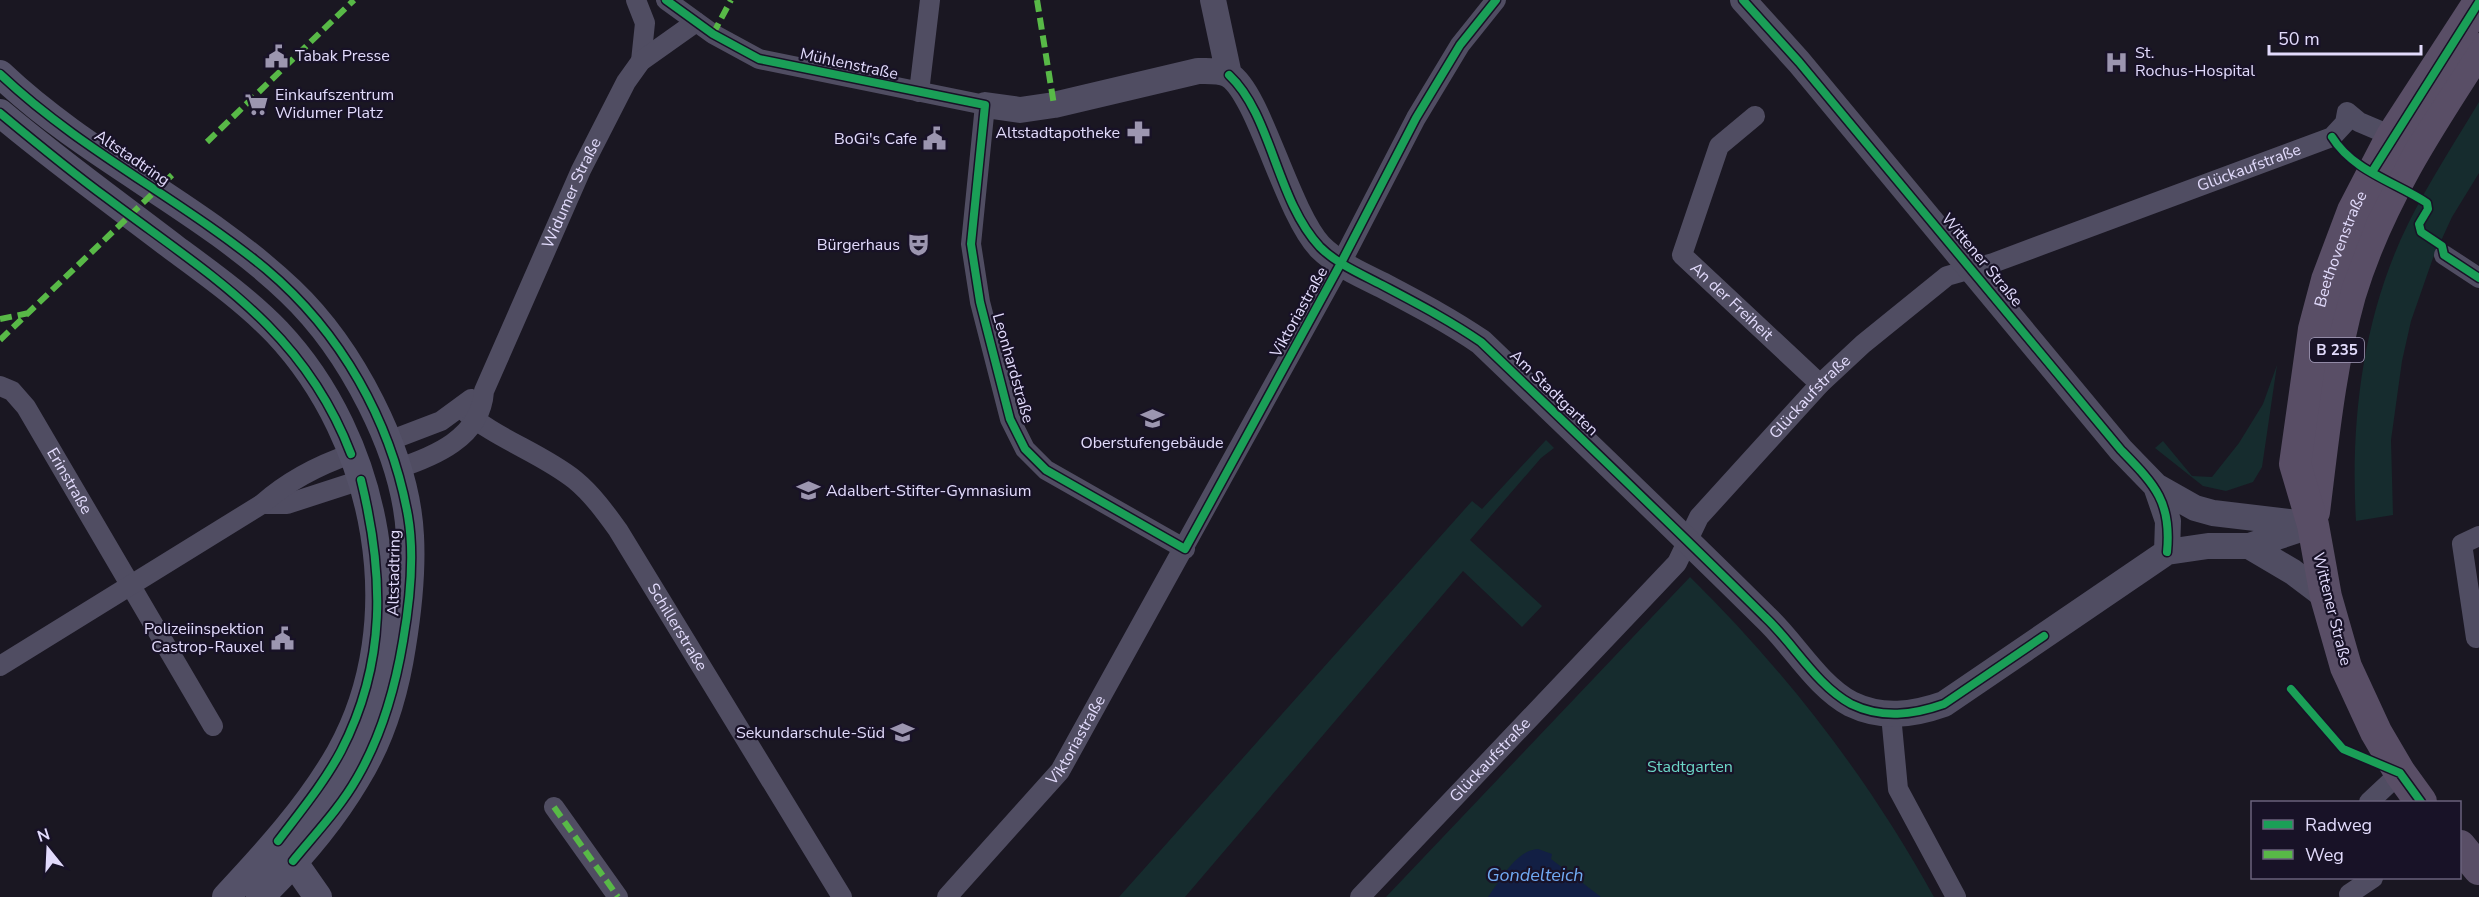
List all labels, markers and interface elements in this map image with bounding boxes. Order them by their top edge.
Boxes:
scale bar [2269,18,2420,56]
text: 50 m [2278,27,2320,51]
place label: St. Rochus-Hospital [2135,42,2255,82]
public building icon: Tabak Presse [264,43,290,69]
street label: Mühlenstraße [798,43,900,85]
place label: Tabak Presse [295,45,390,67]
hospital icon: St. Rochus-Hospital [2104,49,2130,75]
place label: Einkaufszentrum Widumer Platz [275,84,394,124]
supermarket icon: Einkaufszentrum Widumer Platz [244,91,270,117]
pharmacy icon: Altstadtapotheke [1125,120,1151,146]
place label: Altstadtapotheke [995,122,1120,144]
street label: Altstadtring [90,125,174,191]
public building icon: BoGi's Cafe [922,126,948,152]
place label: BoGi's Cafe [834,128,917,150]
street label: Widumer Straße [537,134,607,252]
street label: Glückaufstraße [2194,139,2304,197]
street label: Beethovenstraße [2309,187,2373,310]
street label: Wittener Straße [1936,208,2028,312]
theatre icon: Bürgerhaus [905,232,931,258]
place label: Bürgerhaus [817,234,900,256]
street label: An der Freiheit [1685,257,1778,346]
street label: Viktoriastraße [1265,263,1333,362]
street label: Leonhardstraße [987,310,1039,426]
road number: B 235 [2310,338,2364,362]
street label: Am Stadtgarten [1505,345,1603,441]
street label: Glückaufstraße [1764,350,1856,444]
school or university icon: Oberstufengebäude [1139,405,1165,431]
place label: Oberstufengebäude [1080,432,1224,454]
street label: Erinstraße [41,444,97,518]
school or university icon: Adalbert-Stifter-Gymnasium [795,478,821,504]
place label: Adalbert-Stifter-Gymnasium [826,480,1031,502]
street label: Altstadtring [382,530,406,616]
street label: Wittener Straße [2307,550,2357,668]
street label: Schillerstraße [642,579,713,675]
place label: Polizeiinspektion Castrop-Rauxel [144,618,264,658]
public building icon: Polizeiinspektion Castrop-Rauxel [269,625,295,651]
street label: Viktoriastraße [1041,691,1111,791]
street label: Glückaufstraße [1445,713,1536,807]
school or university icon: Sekundarschule-Süd [890,720,916,746]
place label: Sekundarschule-Süd [736,722,885,744]
park label: Stadtgarten [1647,756,1733,778]
legend [2251,801,2461,879]
text: Radweg [2305,813,2372,837]
north arrow [18,819,78,879]
text: N [35,823,53,848]
text: Weg [2305,843,2344,867]
water label: Gondelteich [1486,863,1584,887]

